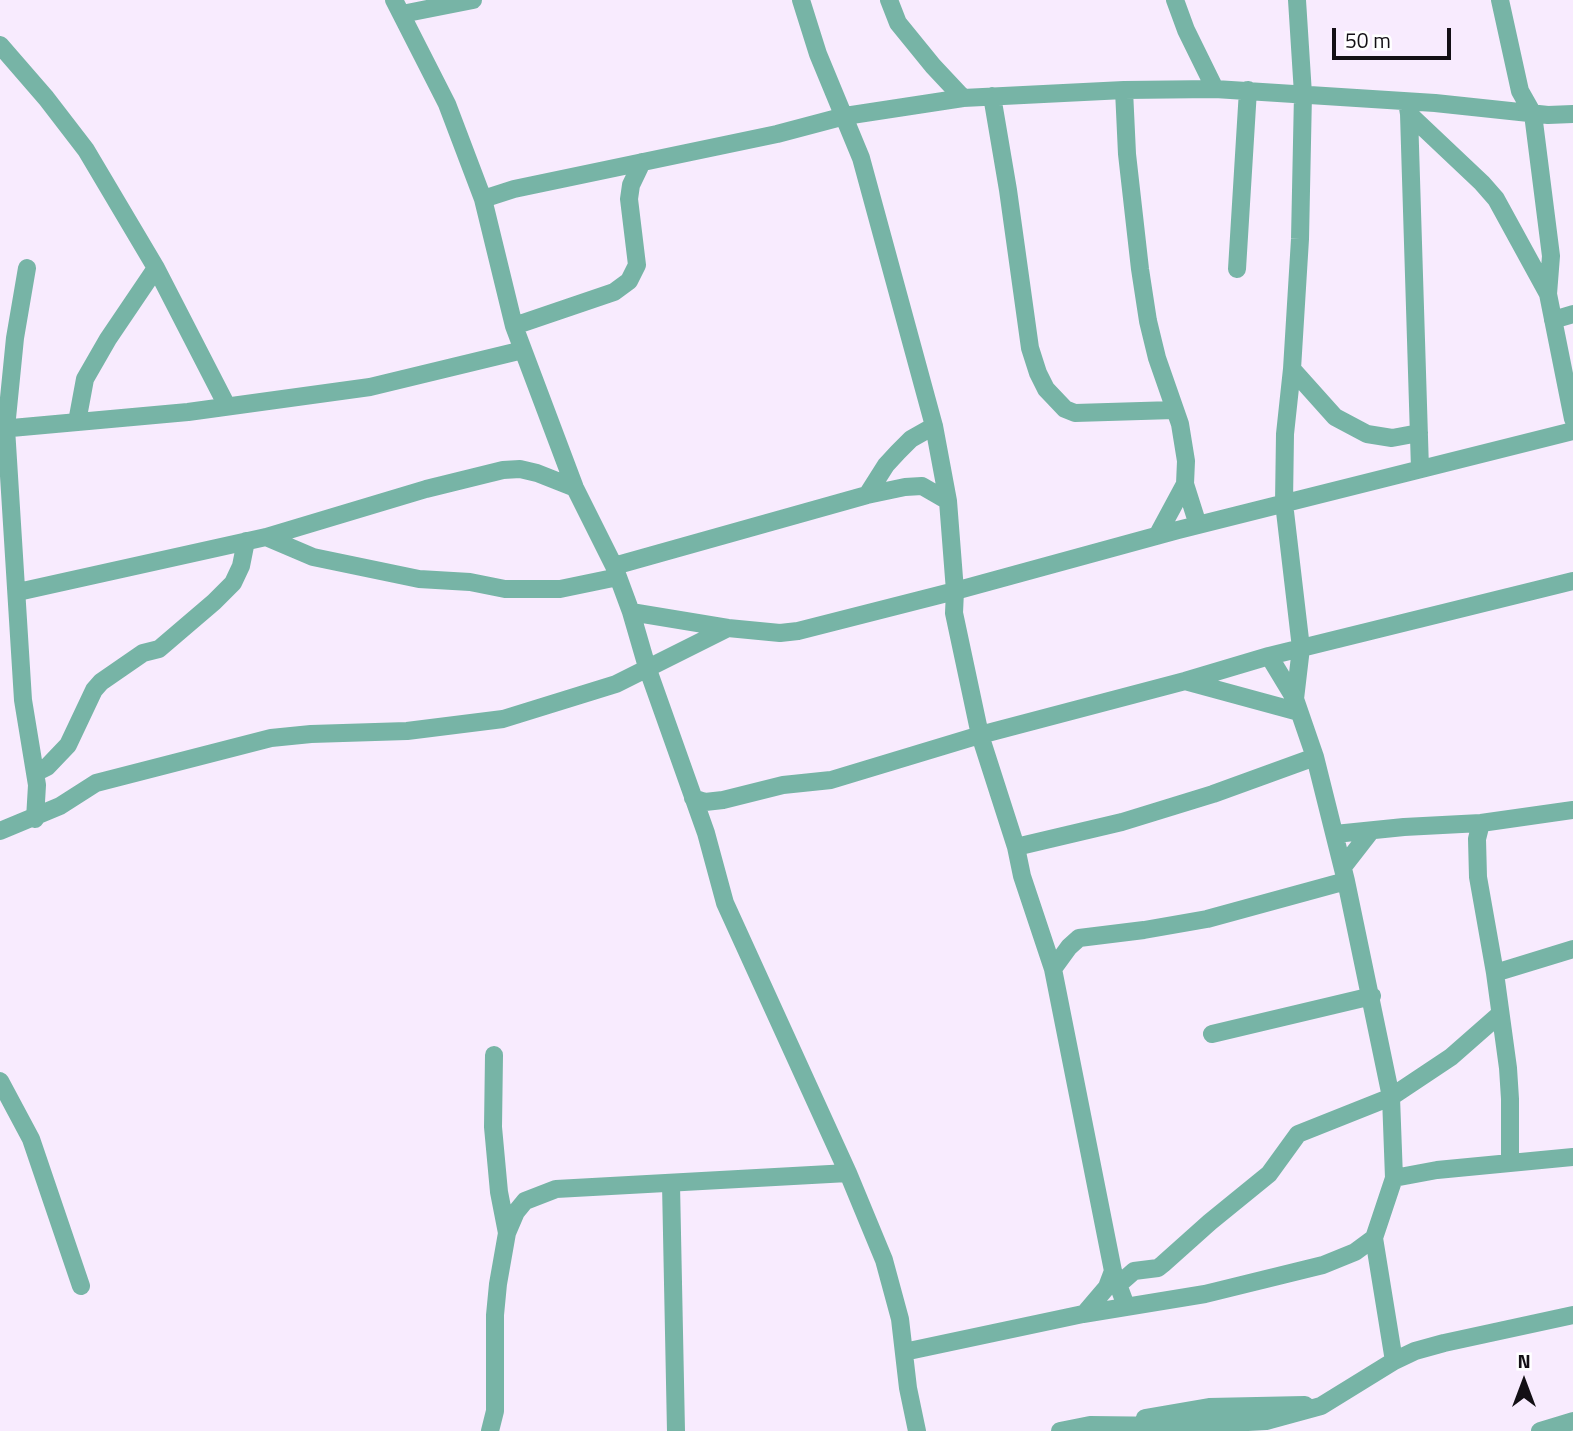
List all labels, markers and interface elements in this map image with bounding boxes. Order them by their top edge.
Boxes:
scale bar [1335,14,1454,58]
text: 50 m [1345,24,1391,56]
text: N [1517,1346,1531,1375]
north arrow [1489,1347,1559,1417]

